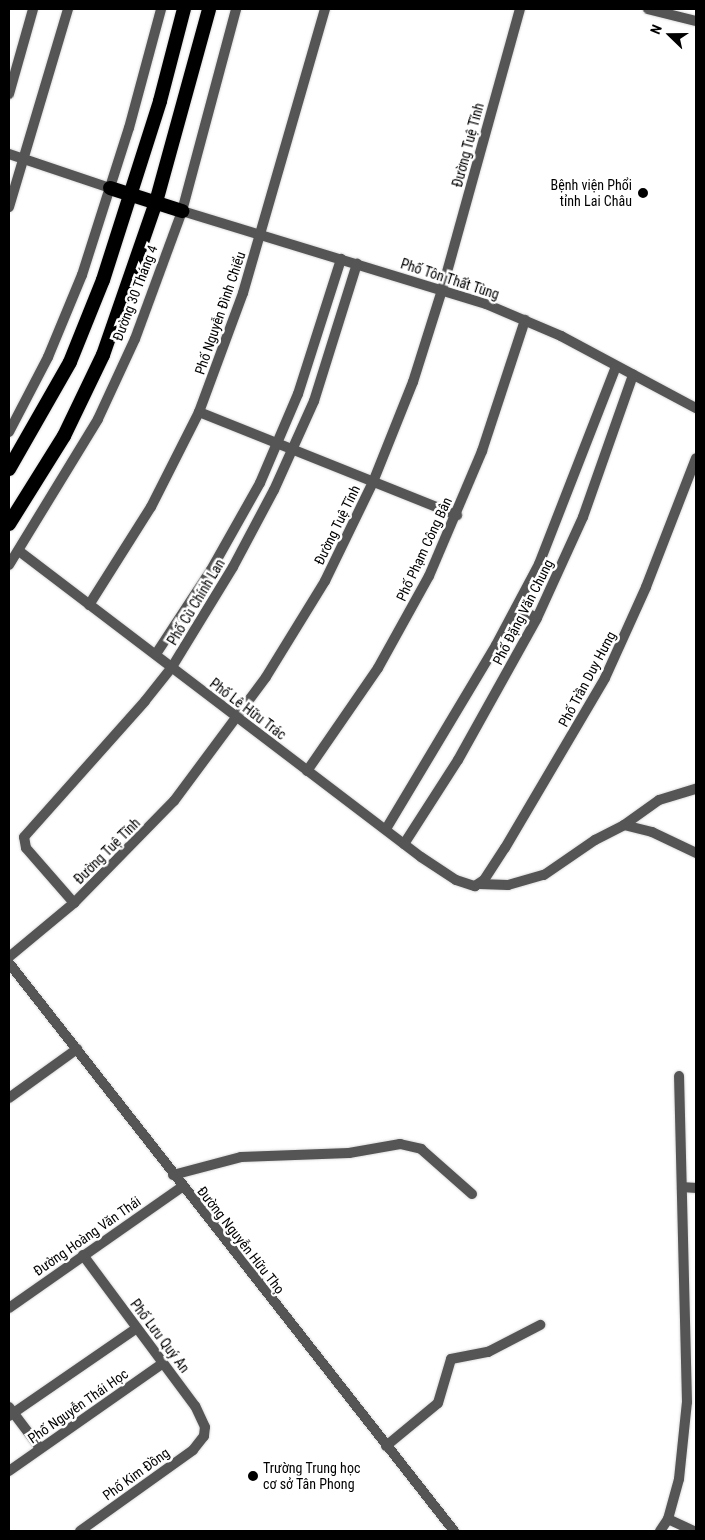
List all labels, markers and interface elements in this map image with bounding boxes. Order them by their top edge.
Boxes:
north arrow [645,10,695,60]
text: N [647,22,665,36]
street label: Đường Tuệ Tĩnh [449,101,487,189]
place label: Bệnh viện Phổi tỉnh Lai Châu [551,177,632,210]
marker: Bệnh viện Phổi tỉnh Lai Châu [636,186,650,200]
street label: Đường 30 Tháng 4 [109,243,161,343]
street label: Phố Nguyễn Đình Chiểu [191,249,249,377]
street label: Phố Tôn Thất Tùng [398,255,502,303]
street label: Đường Tuệ Tĩnh [310,482,364,568]
street label: Phố Phạm Công Bân [393,494,455,604]
street label: Phố Cù Chính Lan [164,556,228,648]
street label: Phố Đặng Văn Chung [489,557,557,667]
street label: Phố Trần Duy Hưng [555,628,619,730]
street label: Phố Lê Hữu Trác [206,675,290,743]
street label: Đường Tuệ Tĩnh [70,814,144,888]
street label: Đường Nguyễn Hữu Thọ [194,1183,288,1297]
street label: Đường Hoàng Văn Thái [30,1193,144,1279]
street label: Phố Lưu Quý An [127,1296,193,1376]
street label: Phố Nguyễn Thái Học [25,1365,131,1447]
street label: Phố Kim Đồng [99,1444,173,1504]
place label: Trường Trung học cơ sở Tân Phong [263,1460,361,1492]
marker: Trường Trung học cơ sở Tân Phong [247,1470,259,1482]

